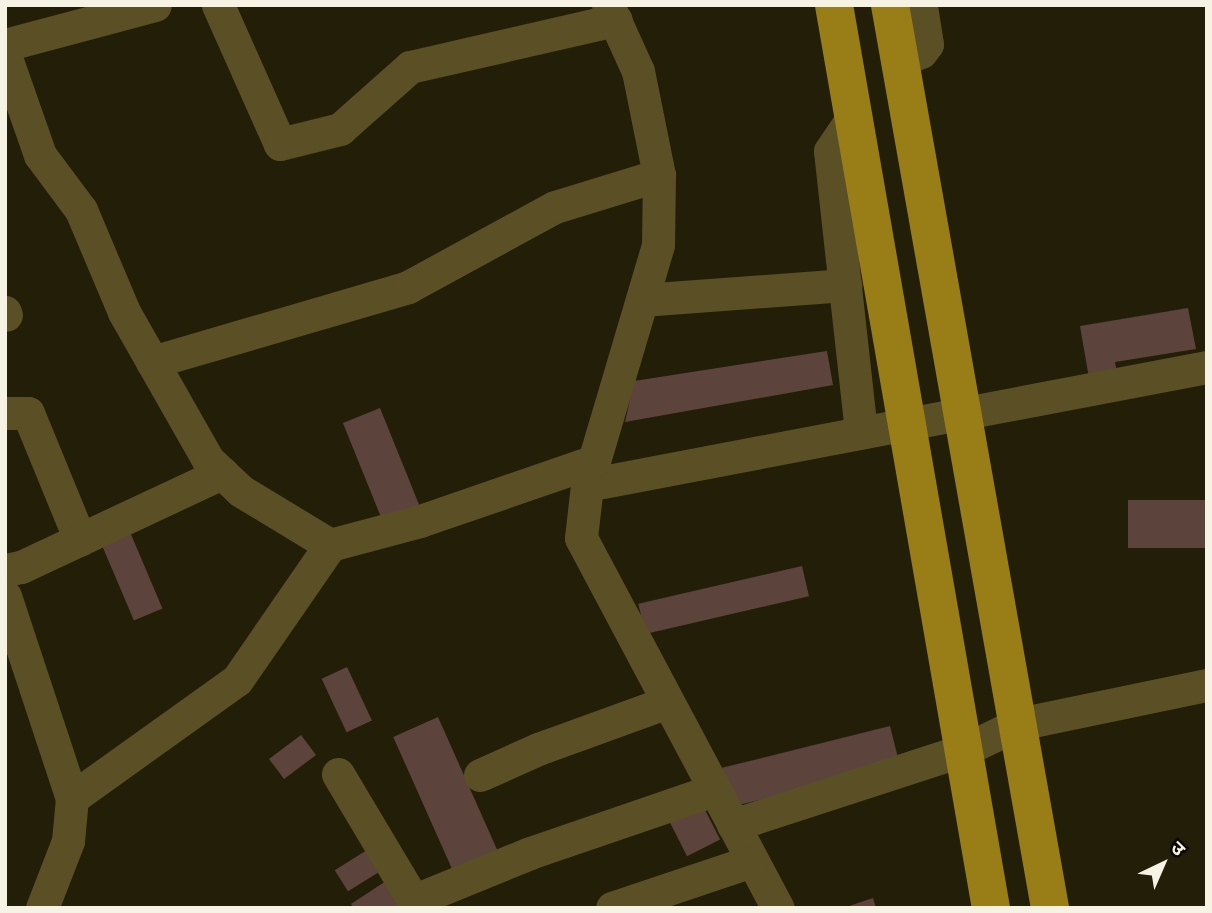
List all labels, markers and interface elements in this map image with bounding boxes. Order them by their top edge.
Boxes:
north arrow [1128,829,1198,899]
text: उ [1165,836,1191,861]

